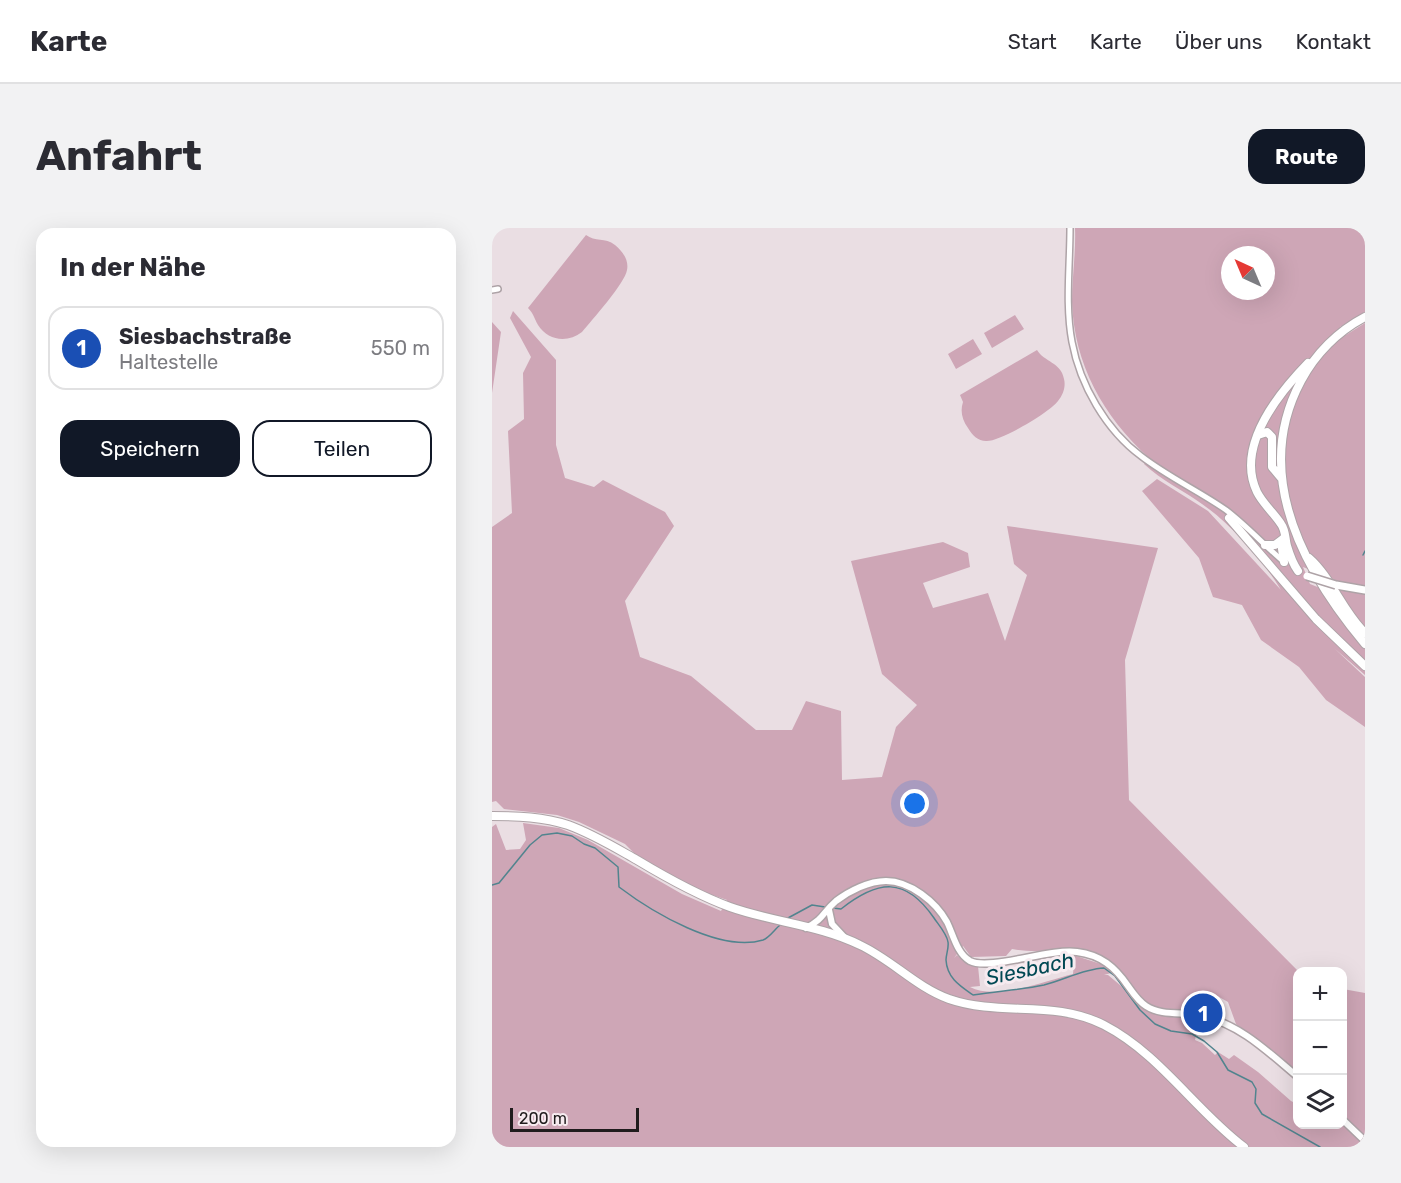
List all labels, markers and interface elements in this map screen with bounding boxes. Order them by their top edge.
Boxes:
text: Karte [30,25,107,58]
text: Start [1008,29,1057,54]
text: Karte [1090,29,1142,54]
text: Über uns [1175,29,1263,54]
text: Kontakt [1296,29,1371,54]
button: Route [1248,129,1365,184]
text: Anfahrt [36,131,202,181]
north arrow [1221,246,1275,300]
text: In der Nähe [60,252,206,283]
text: Siesbachstraße [119,323,292,350]
text: 1 [77,336,86,360]
text: 550 m [371,336,430,360]
text: Haltestelle [119,350,218,374]
button: Speichern [60,420,240,477]
button: Teilen [252,420,432,477]
your location [900,789,929,818]
water label: Siesbach [983,947,1076,990]
map controls [1293,967,1347,1129]
button: + [1293,967,1347,1021]
pin: 1 [1184,990,1222,1036]
button: − [1293,1021,1347,1075]
button: layers [1293,1075,1347,1129]
scale bar [510,1105,639,1132]
text: 200 m [519,1109,567,1128]

